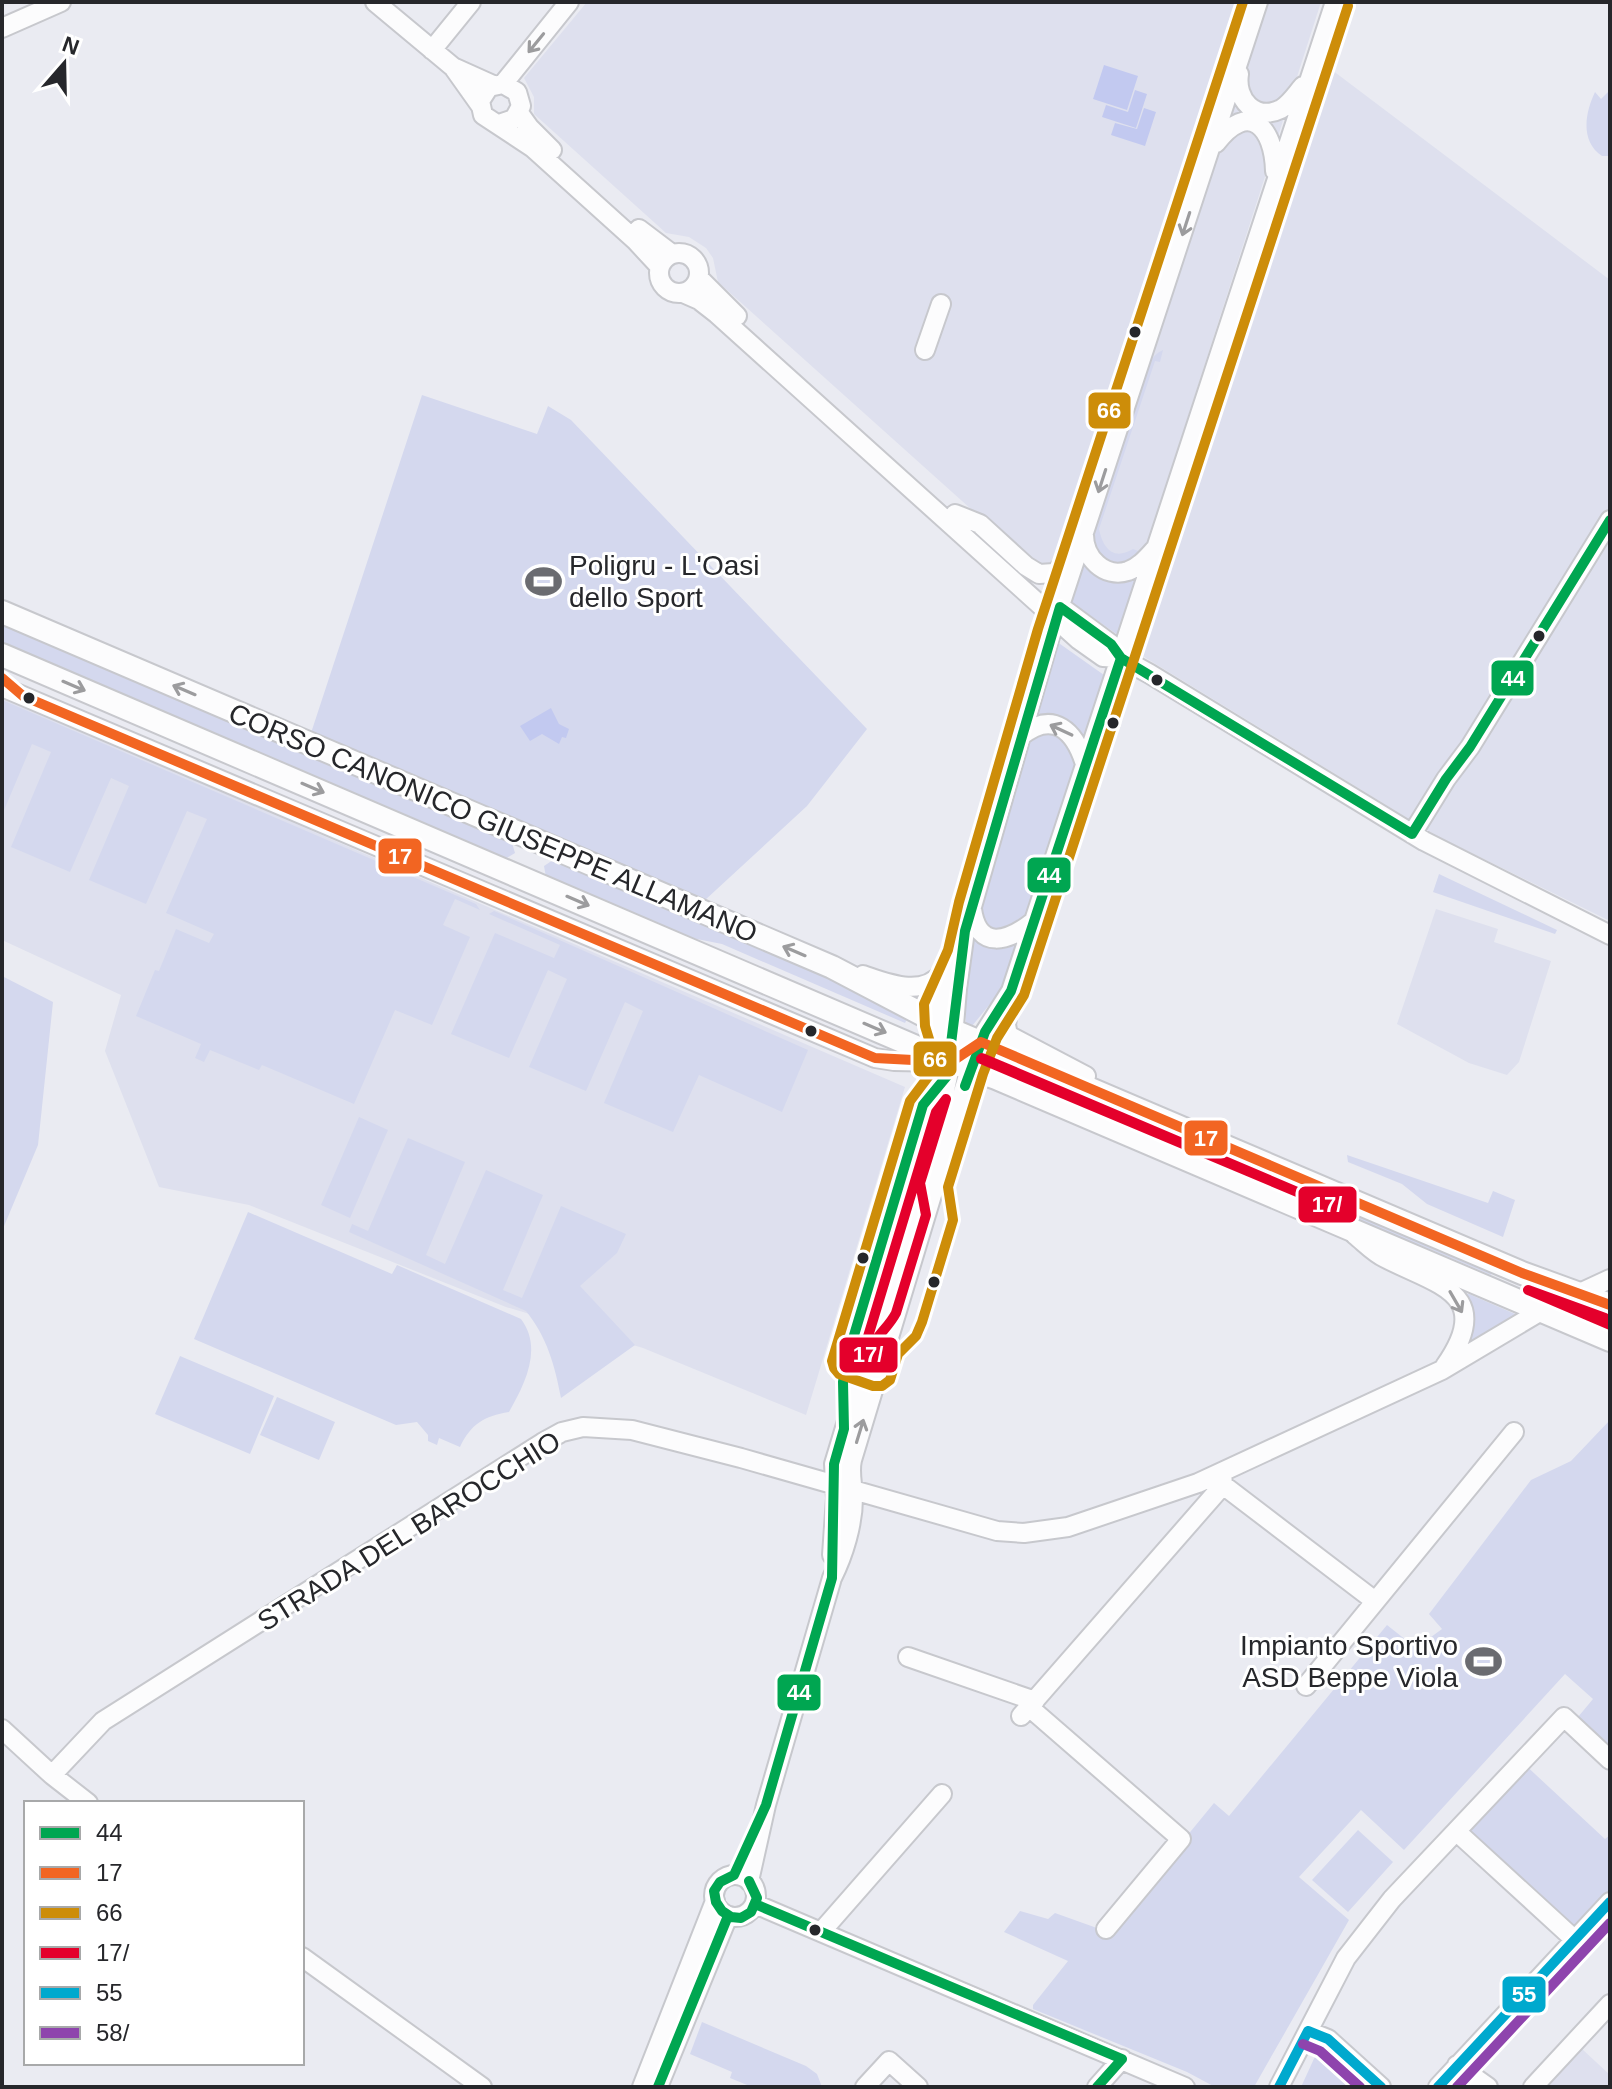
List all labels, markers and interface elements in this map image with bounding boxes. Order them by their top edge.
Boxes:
north arrow [24,24,104,104]
text: N [59,31,82,60]
one-way arrow [527,32,545,53]
one-way arrow [1177,211,1192,236]
unlabelled marker [1127,324,1143,340]
line badge: 66 [1087,391,1132,430]
text: 66 [1097,398,1121,423]
one-way arrow [1093,469,1108,494]
place label: Poligru - L'Oasi dello Sport [569,550,760,613]
sports icon: Poligru - L'Oasi dello Sport [524,562,562,600]
unlabelled marker [1531,628,1547,644]
line badge: 44 [1490,659,1535,697]
text: 44 [1501,666,1526,691]
unlabelled marker [1149,672,1165,688]
one-way arrow [61,679,86,694]
one-way arrow [172,682,197,697]
unlabelled marker [21,690,37,706]
street label: CORSO CANONICO GIUSEPPE ALLAMANO [224,697,762,949]
unlabelled marker [1105,715,1121,731]
one-way arrow [1049,722,1074,737]
one-way arrow [300,781,325,796]
line badge: 17 [377,837,423,875]
text: 17 [388,844,412,869]
line badge: 44 [1026,856,1072,894]
text: 44 [1037,863,1062,888]
one-way arrow [565,894,590,909]
one-way arrow [782,943,807,958]
one-way arrow [862,1022,887,1037]
unlabelled marker [803,1023,819,1039]
line badge: 66 [912,1040,958,1078]
text: 66 [923,1047,947,1072]
line badge: 17 [1183,1119,1229,1157]
text: 17 [1194,1126,1218,1151]
line badge: 17/ [1297,1185,1358,1224]
text: 17/ [1312,1192,1342,1217]
unlabelled marker [855,1250,871,1266]
unlabelled marker [926,1274,942,1290]
one-way arrow [1448,1290,1464,1313]
line badge: 17/ [838,1336,899,1374]
text: 17/ [853,1342,883,1367]
one-way arrow [853,1419,868,1445]
street label: STRADA DEL BAROCCHIO [252,1425,566,1637]
place label: Impianto Sportivo ASD Beppe Viola [1240,1630,1458,1693]
sports icon: Impianto Sportivo ASD Beppe Viola [1465,1642,1503,1680]
line badge: 44 [776,1673,822,1712]
text: 44 [787,1680,812,1705]
legend [24,1801,304,2065]
text: 44 [96,1819,123,1846]
text: 17 [96,1859,123,1886]
text: 66 [96,1899,123,1926]
unlabelled marker [807,1922,823,1938]
text: 17/ [96,1939,130,1966]
line badge: 55 [1501,1975,1547,2014]
text: 55 [96,1979,123,2006]
text: 55 [1512,1982,1536,2007]
text: 58/ [96,2019,130,2046]

